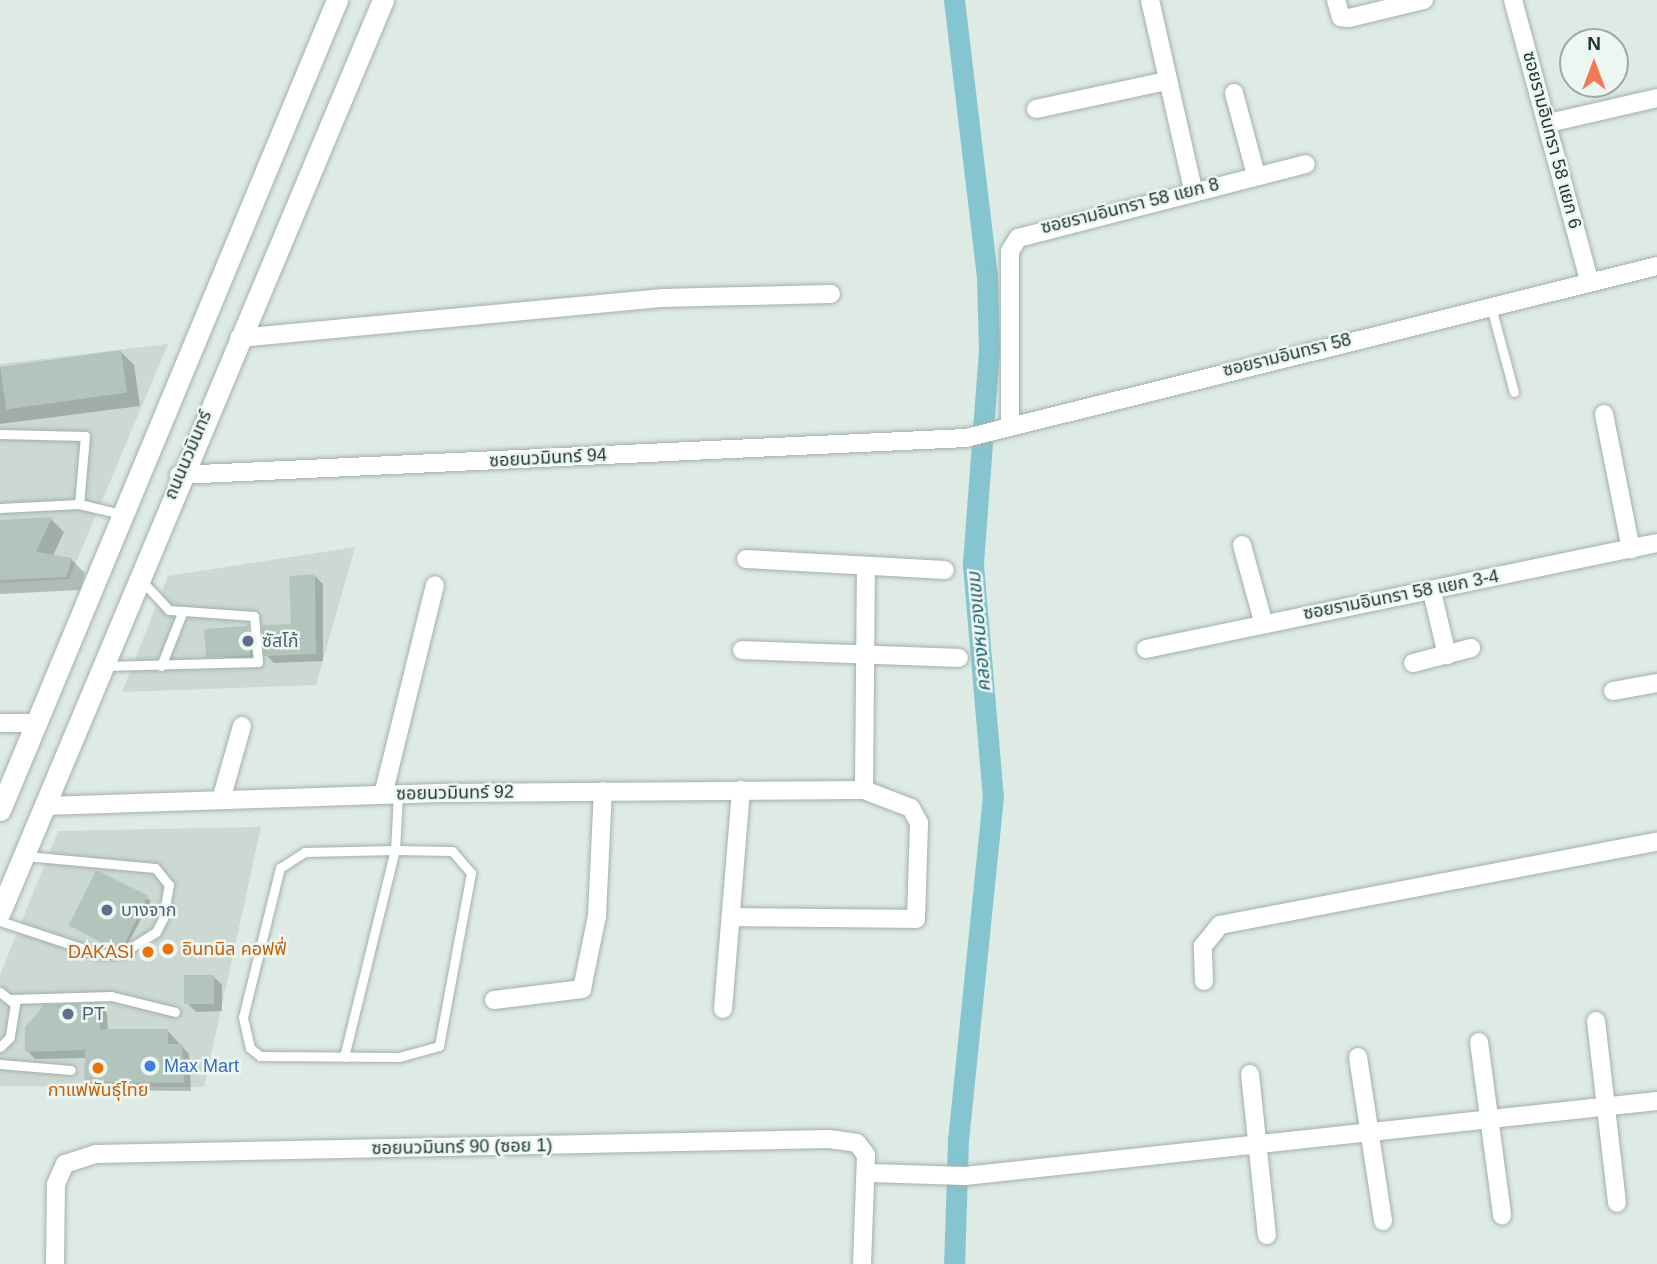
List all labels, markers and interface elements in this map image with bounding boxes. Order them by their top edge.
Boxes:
north arrow [1559,28,1629,98]
text: N [1587,33,1601,54]
street label: ซอยรามอินทรา 58 แยก 6 [1518,49,1586,231]
street label: ซอยรามอินทรา 58 แยก 8 [1039,173,1221,239]
street label: ซอยรามอินทรา 58 [1221,329,1353,381]
street label: ถนนนวมินทร์ [160,407,216,503]
street label: ซอยนวมินทร์ 94 [489,444,607,472]
street label: ซอยรามอินทรา 58 แยก 3-4 [1301,565,1501,625]
water label: คลองหนองแขม [962,571,996,693]
place label: ซัสโก้ [262,630,299,652]
marker: ซัสโก้ [240,633,256,649]
street label: ซอยนวมินทร์ 92 [396,781,514,805]
place label: บางจาก [121,899,177,921]
marker: บางจาก [99,902,115,918]
place label: อินทนิล คอฟฟี่ [182,938,287,960]
place label: DAKASI [68,941,134,963]
marker: อินทนิล คอฟฟี่ [160,941,176,957]
marker: DAKASI [140,944,156,960]
place label: PT [82,1003,105,1025]
marker: PT [60,1006,76,1022]
place label: Max Mart [164,1055,239,1077]
marker: Max Mart [142,1058,158,1074]
marker: กาแฟพันธุ์ไทย [90,1060,106,1076]
place label: กาแฟพันธุ์ไทย [48,1079,148,1101]
street label: ซอยนวมินทร์ 90 (ซอย 1) [371,1135,553,1159]

